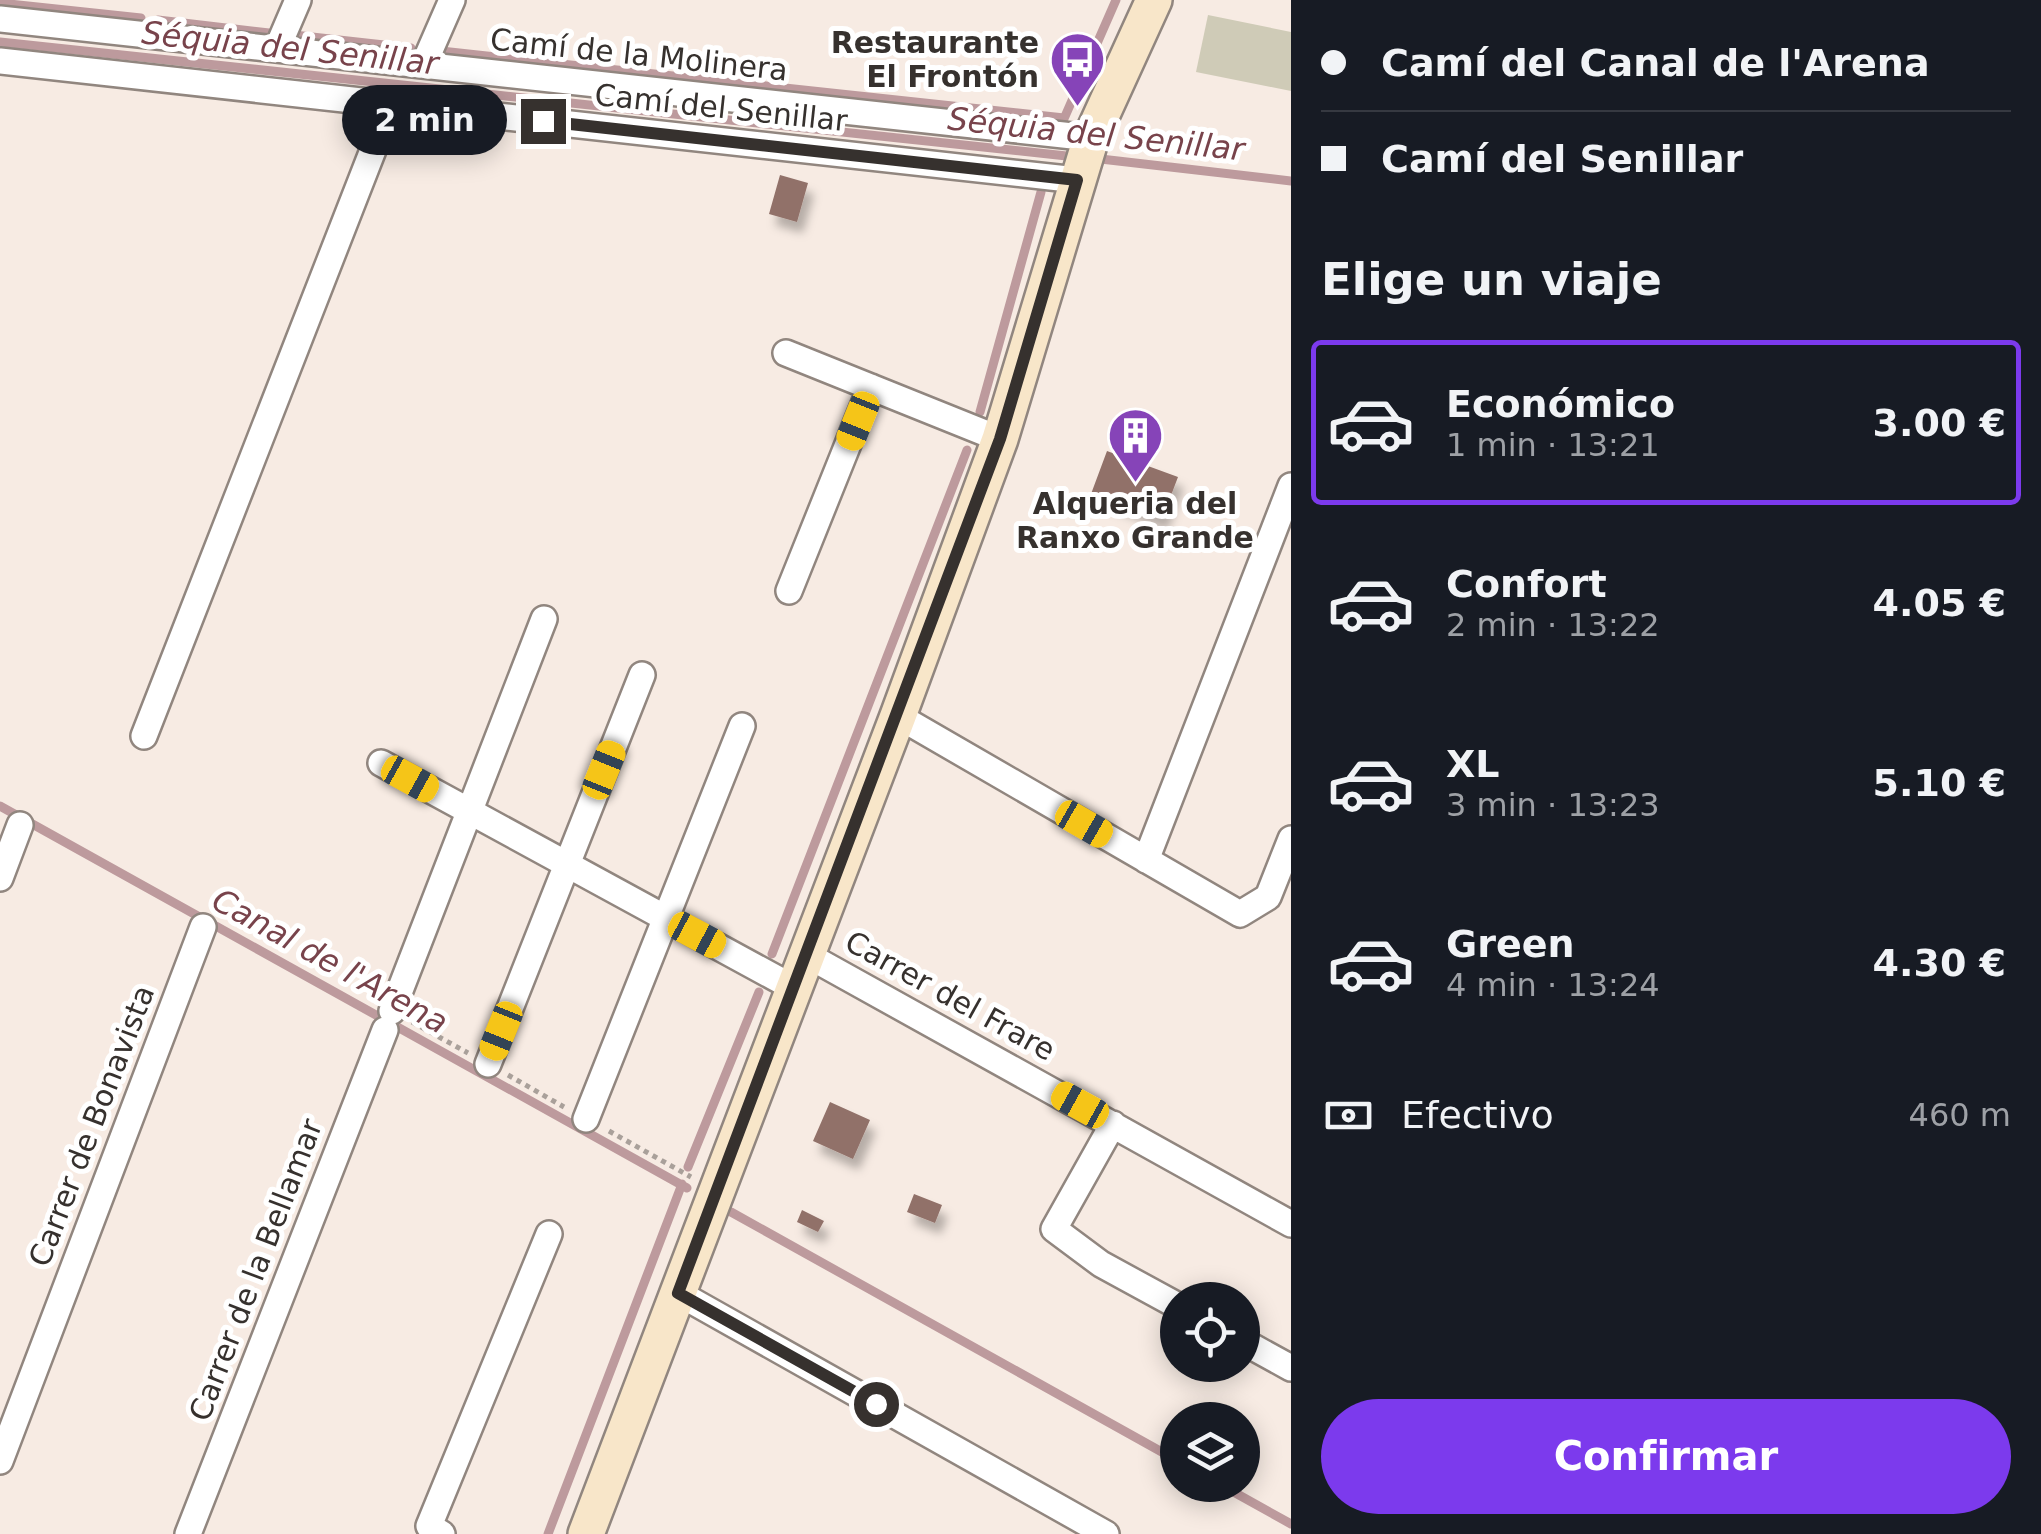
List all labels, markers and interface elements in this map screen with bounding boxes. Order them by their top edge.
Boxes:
water label: Séquia del Senillar [140,14,442,83]
street label: Camí de la Molinera [489,21,789,88]
place label: Restaurante El Frontón [831,25,1039,94]
bus stop icon: Restaurante El Frontón [1048,30,1108,109]
text: Camí del Canal de l'Arena [1381,41,1930,85]
street label: Camí del Senillar [593,77,850,138]
callout: 2 min [343,86,508,156]
route end [521,99,566,144]
water label: Séquia del Senillar [946,100,1248,169]
text: 2 min [374,101,475,139]
text: Camí del Senillar [1381,137,1743,181]
text: Elige un viaje [1321,253,1662,306]
icon: car [1326,378,1416,468]
text: Económico [1446,382,1675,426]
car [833,388,883,454]
text: 3.00 € [1873,401,2006,445]
building icon: Alqueria del Ranxo Grande [1105,406,1165,485]
text: 1 min · 13:21 [1446,426,1660,464]
place label: Alqueria del Ranxo Grande [1016,486,1254,555]
icon: car [1326,558,1416,648]
text: Confort [1446,562,1607,606]
text: 4.05 € [1873,581,2006,625]
text: 2 min · 13:22 [1446,606,1660,644]
car [579,737,629,803]
icon: car [1326,738,1416,828]
text: XL [1446,742,1500,786]
car [376,751,444,807]
text: 5.10 € [1873,761,2006,805]
text: 3 min · 13:23 [1446,786,1660,824]
car [1051,796,1117,852]
water label: Canal de l'Arena [206,881,454,1041]
car [663,908,731,962]
icon: car [1326,918,1416,1008]
text: Green [1446,922,1575,966]
street label: Carrer del Frare [839,923,1061,1068]
text: 4.30 € [1873,941,2006,985]
text: 4 min · 13:24 [1446,966,1660,1004]
street label: Carrer de Bonavista [22,980,161,1271]
car [476,998,526,1064]
car [1046,1077,1114,1133]
icon: cash [1321,1088,1376,1143]
text: Efectivo [1401,1093,1554,1137]
text: 460 m [1909,1096,2011,1134]
street label: Carrer de la Bellamar [182,1113,330,1426]
map controls [1160,1282,1260,1502]
button: locate [1160,1282,1260,1382]
route start [854,1382,899,1427]
button: Confirmar [1321,1399,2011,1514]
button: layers [1160,1402,1260,1502]

